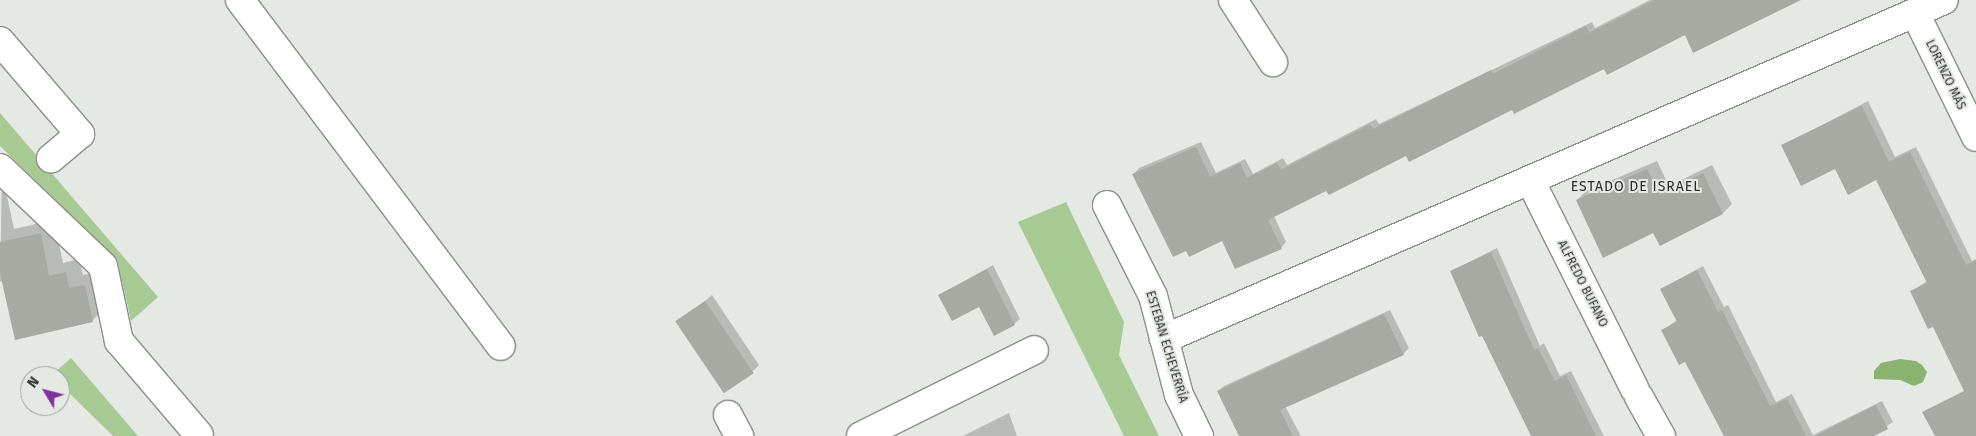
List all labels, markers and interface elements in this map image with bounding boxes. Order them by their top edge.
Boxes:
street label: LORENZO MÁS [1922,38,1968,112]
district label: ESTADO DE ISRAEL [1569,179,1703,195]
street label: ALFREDO BUFANO [1554,238,1610,330]
street label: ESTEBAN ECHEVERRÍA [1142,289,1190,405]
north arrow [20,366,70,416]
text: N [24,373,43,391]

